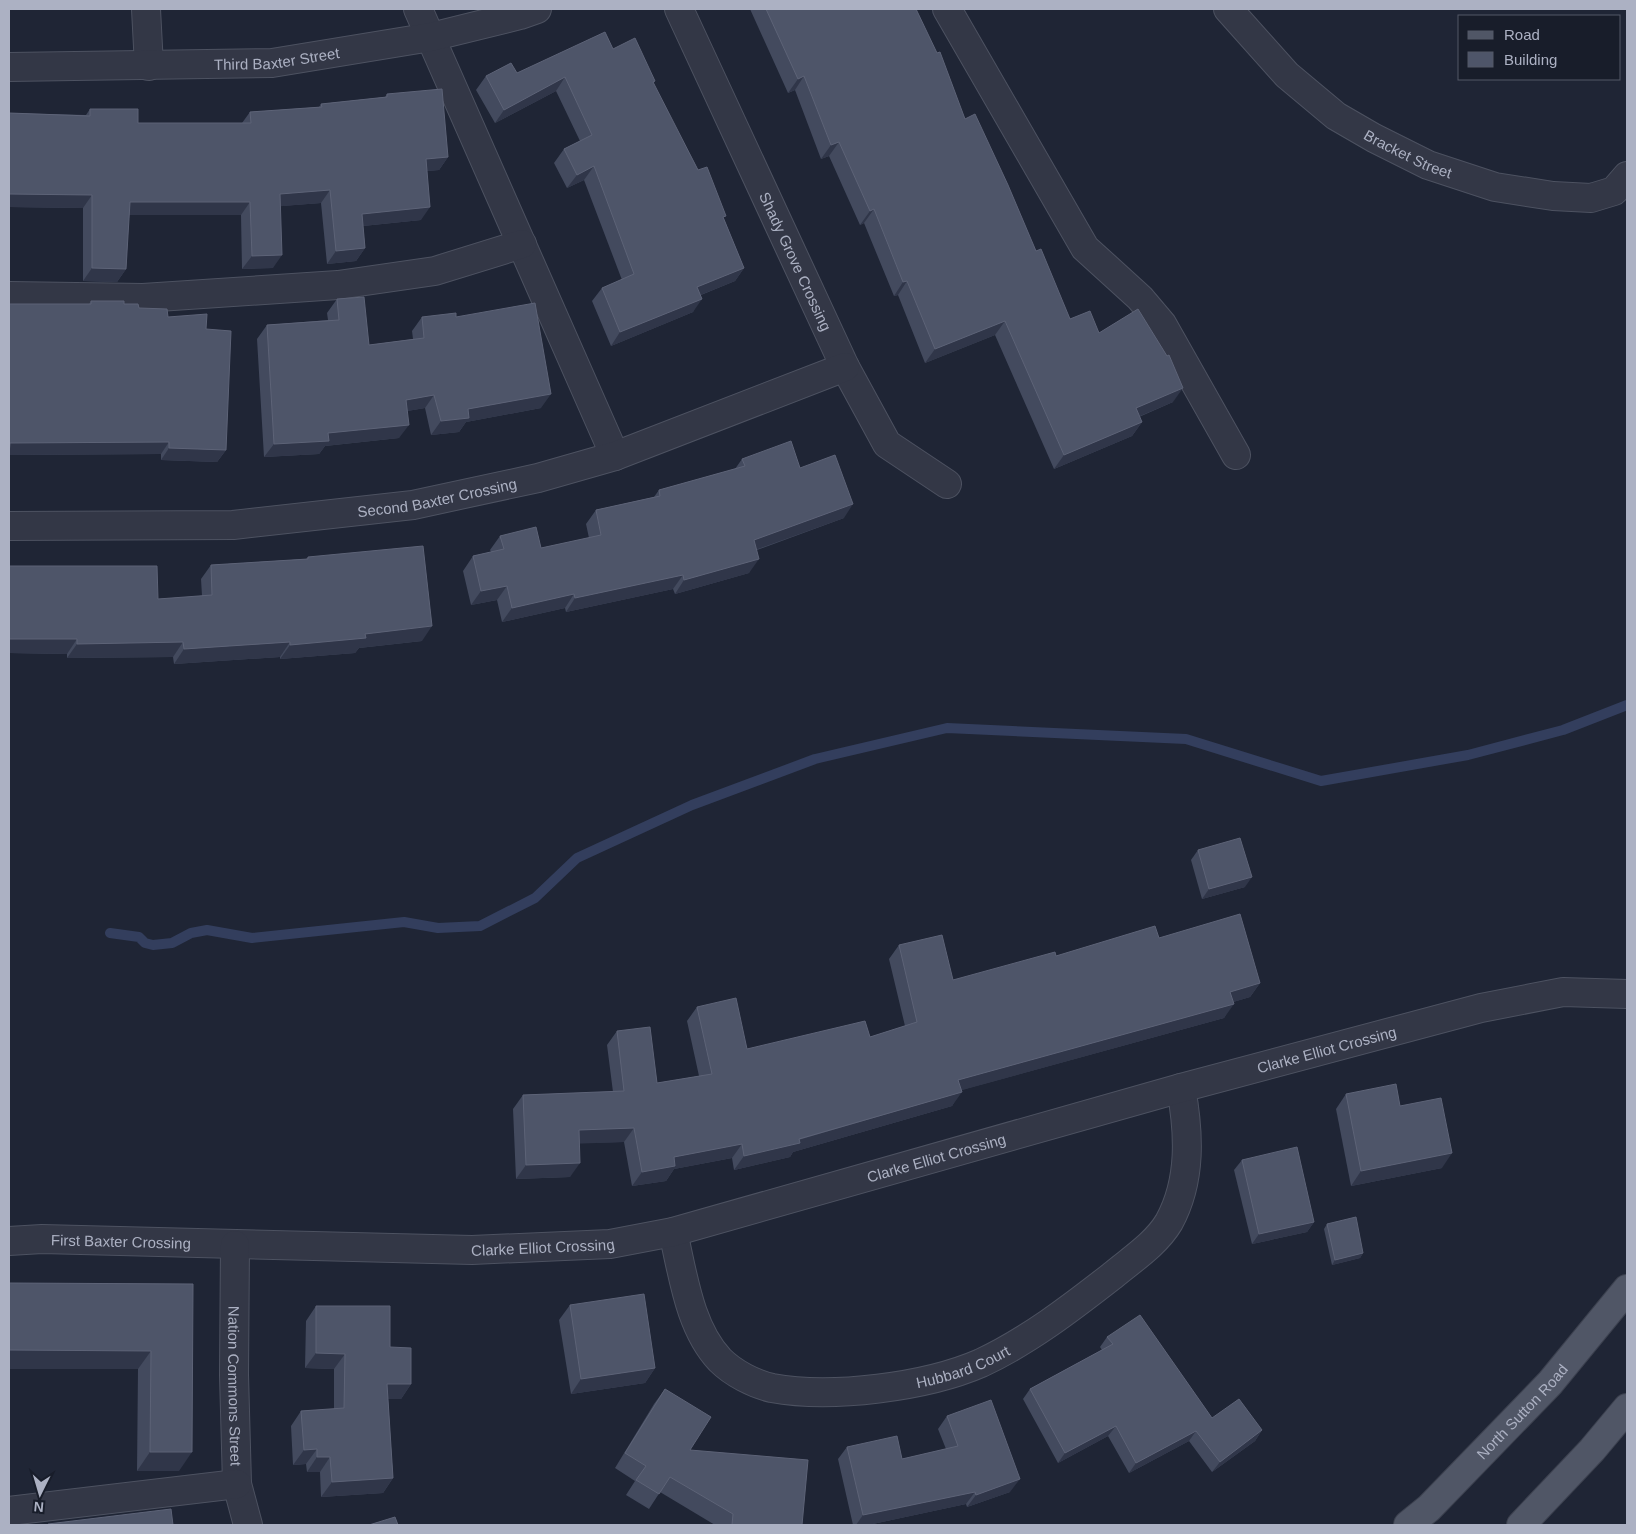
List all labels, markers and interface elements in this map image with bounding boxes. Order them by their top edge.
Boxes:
legend [1458,15,1621,80]
text: Road [1504,26,1540,43]
street label: Third Baxter Street [214,44,341,72]
text: Building [1504,51,1557,68]
street label: Bracket Street [1361,126,1455,181]
street label: Shady Grove Crossing [756,189,835,333]
street label: Second Baxter Crossing [356,474,518,520]
street label: Clarke Elliot Crossing [1255,1023,1398,1076]
street label: Clarke Elliot Crossing [865,1130,1008,1185]
street label: First Baxter Crossing [51,1231,191,1251]
street label: Clarke Elliot Crossing [471,1235,616,1259]
street label: Nation Commons Street [225,1306,245,1467]
street label: Hubbard Court [915,1341,1013,1391]
street label: North Sutton Road [1473,1360,1571,1462]
north arrow [15,1469,65,1519]
text: N [33,1499,45,1515]

